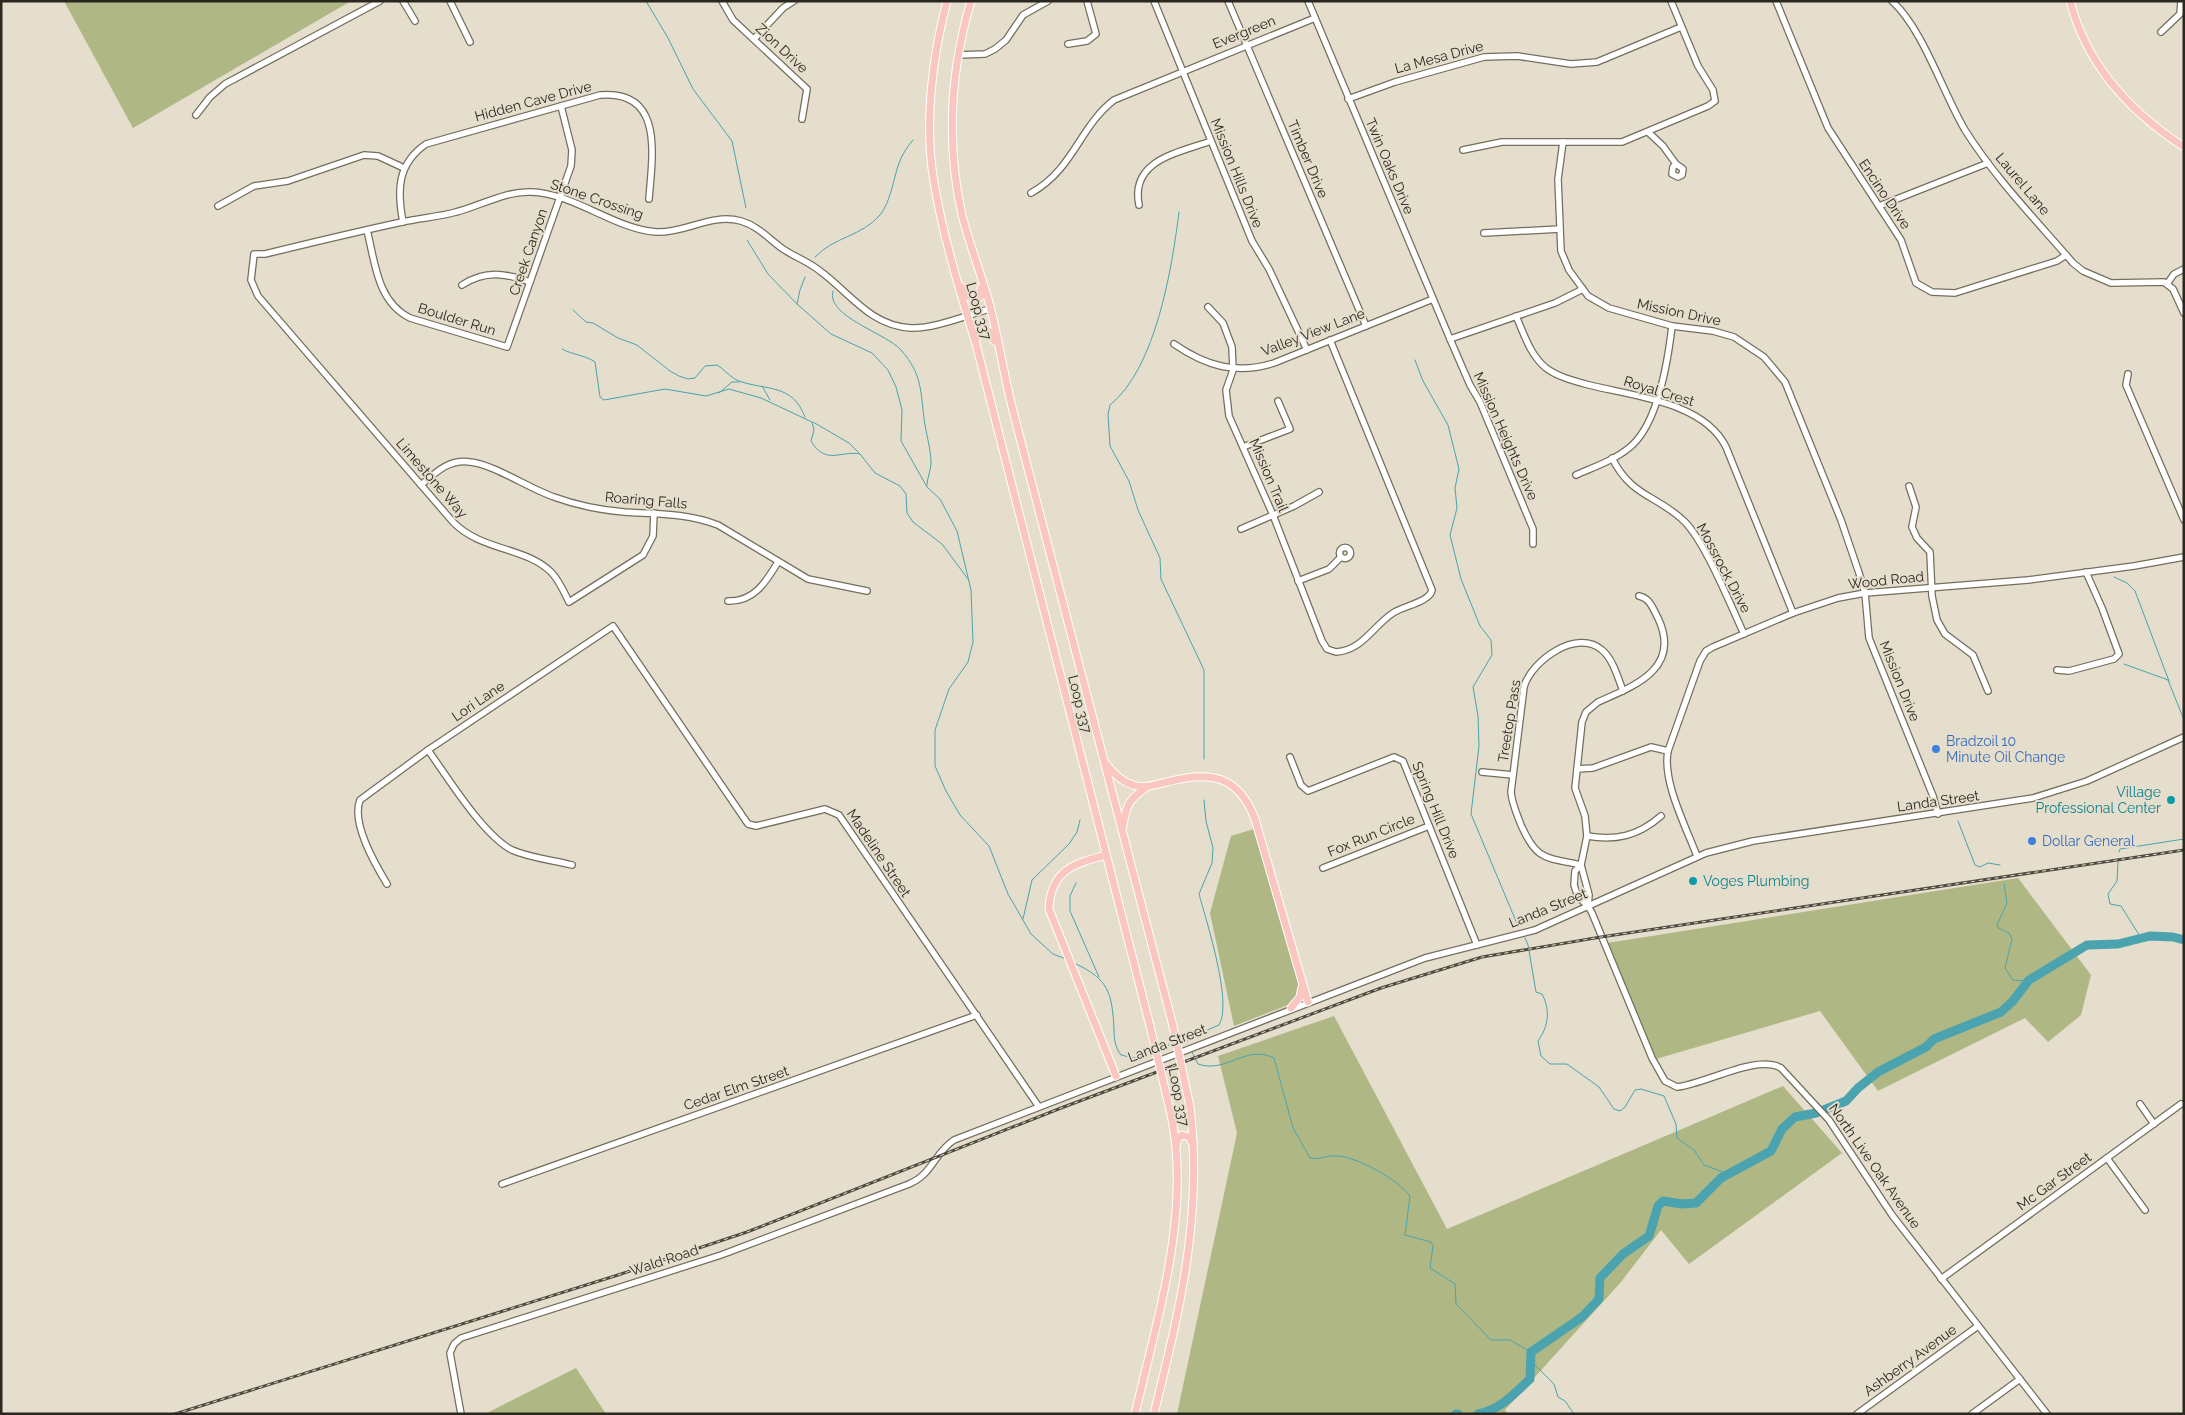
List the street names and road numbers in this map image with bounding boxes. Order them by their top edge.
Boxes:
street label: Evergreen [1210,12,1278,52]
street label: Zion Drive [753,20,811,76]
street label: La Mesa Drive [1393,37,1485,77]
street label: Hidden Cave Drive [473,78,593,124]
street label: Mission Hills Drive [1208,116,1266,230]
street label: Twin Oaks Drive [1363,116,1417,216]
street label: Timber Drive [1284,118,1332,200]
street label: Laurel Lane [1992,150,2054,218]
street label: Encino Drive [1856,156,1914,232]
street label: Stone Crossing [548,176,646,222]
street label: Creek Canyon [506,206,550,298]
street label: Loop 337 [963,280,995,342]
street label: Mission Drive [1636,295,1722,329]
street label: Boulder Run [416,300,498,338]
street label: Valley View Lane [1259,305,1367,359]
street label: Mission Heights Drive [1470,369,1542,503]
street label: Royal Crest [1622,373,1696,409]
street label: Limestone Way [393,435,471,521]
street label: Mission Trail [1246,436,1292,514]
street label: Roaring Falls [604,488,688,512]
street label: Mossrock Drive [1694,520,1754,616]
street label: Wood Road [1847,568,1925,592]
street label: Mission Drive [1877,638,1923,724]
street label: Loop 337 [1065,673,1095,735]
street label: Lori Lane [449,678,507,724]
street label: Treetop Pass [1495,678,1523,763]
street label: Spring Hill Drive [1409,759,1463,861]
street label: Landa Street [1896,787,1980,815]
street label: Madeline Street [844,806,914,900]
street label: Fox Run Circle [1325,810,1417,860]
street label: Landa Street [1507,885,1590,931]
street label: Landa Street [1126,1021,1209,1065]
street label: Cedar Elm Street [681,1062,791,1113]
street label: Loop 337 [1165,1066,1193,1128]
street label: North Live Oak Avenue [1826,1101,1924,1231]
street label: Mc Gar Street [2014,1148,2095,1213]
street label: Wald Road [628,1241,700,1279]
street label: Ashberry Avenue [1861,1321,1959,1399]

